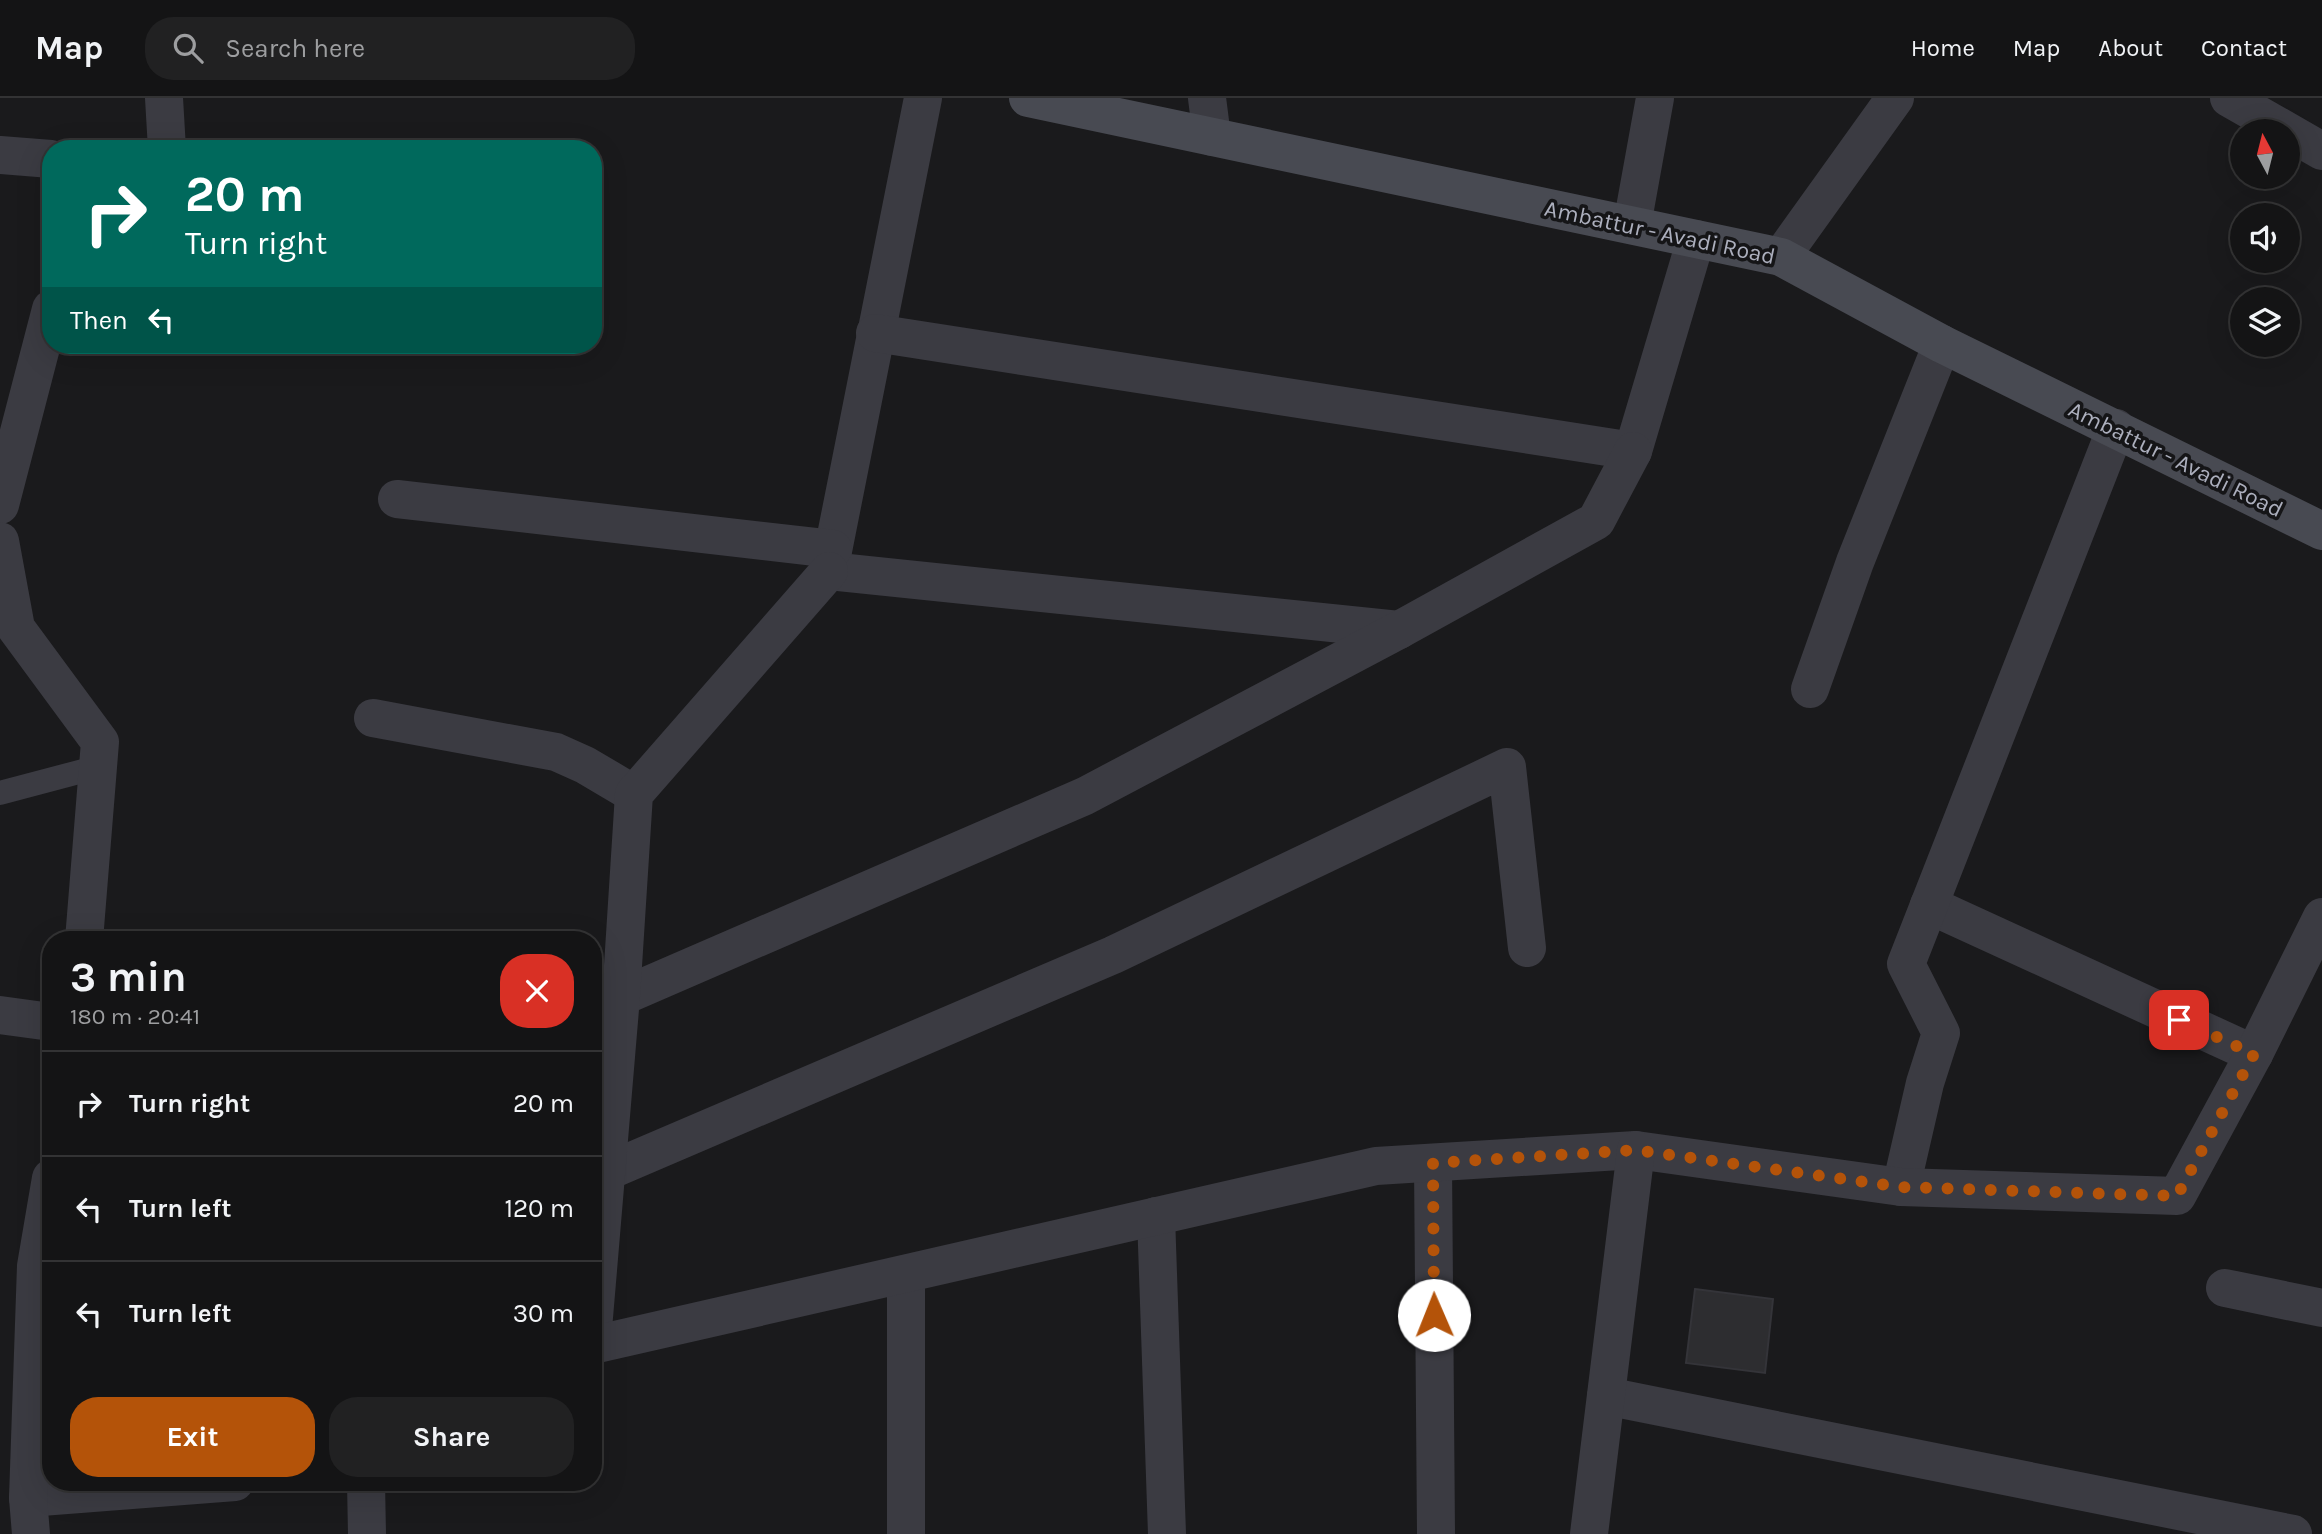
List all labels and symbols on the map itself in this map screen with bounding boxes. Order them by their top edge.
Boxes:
north arrow [2230,119,2300,189]
street label: Ambattur - Avadi Road [1542,195,1778,270]
street label: Ambattur - Avadi Road [2064,396,2287,523]
pin [2149,990,2209,1050]
position arrow [1397,1278,1471,1352]

